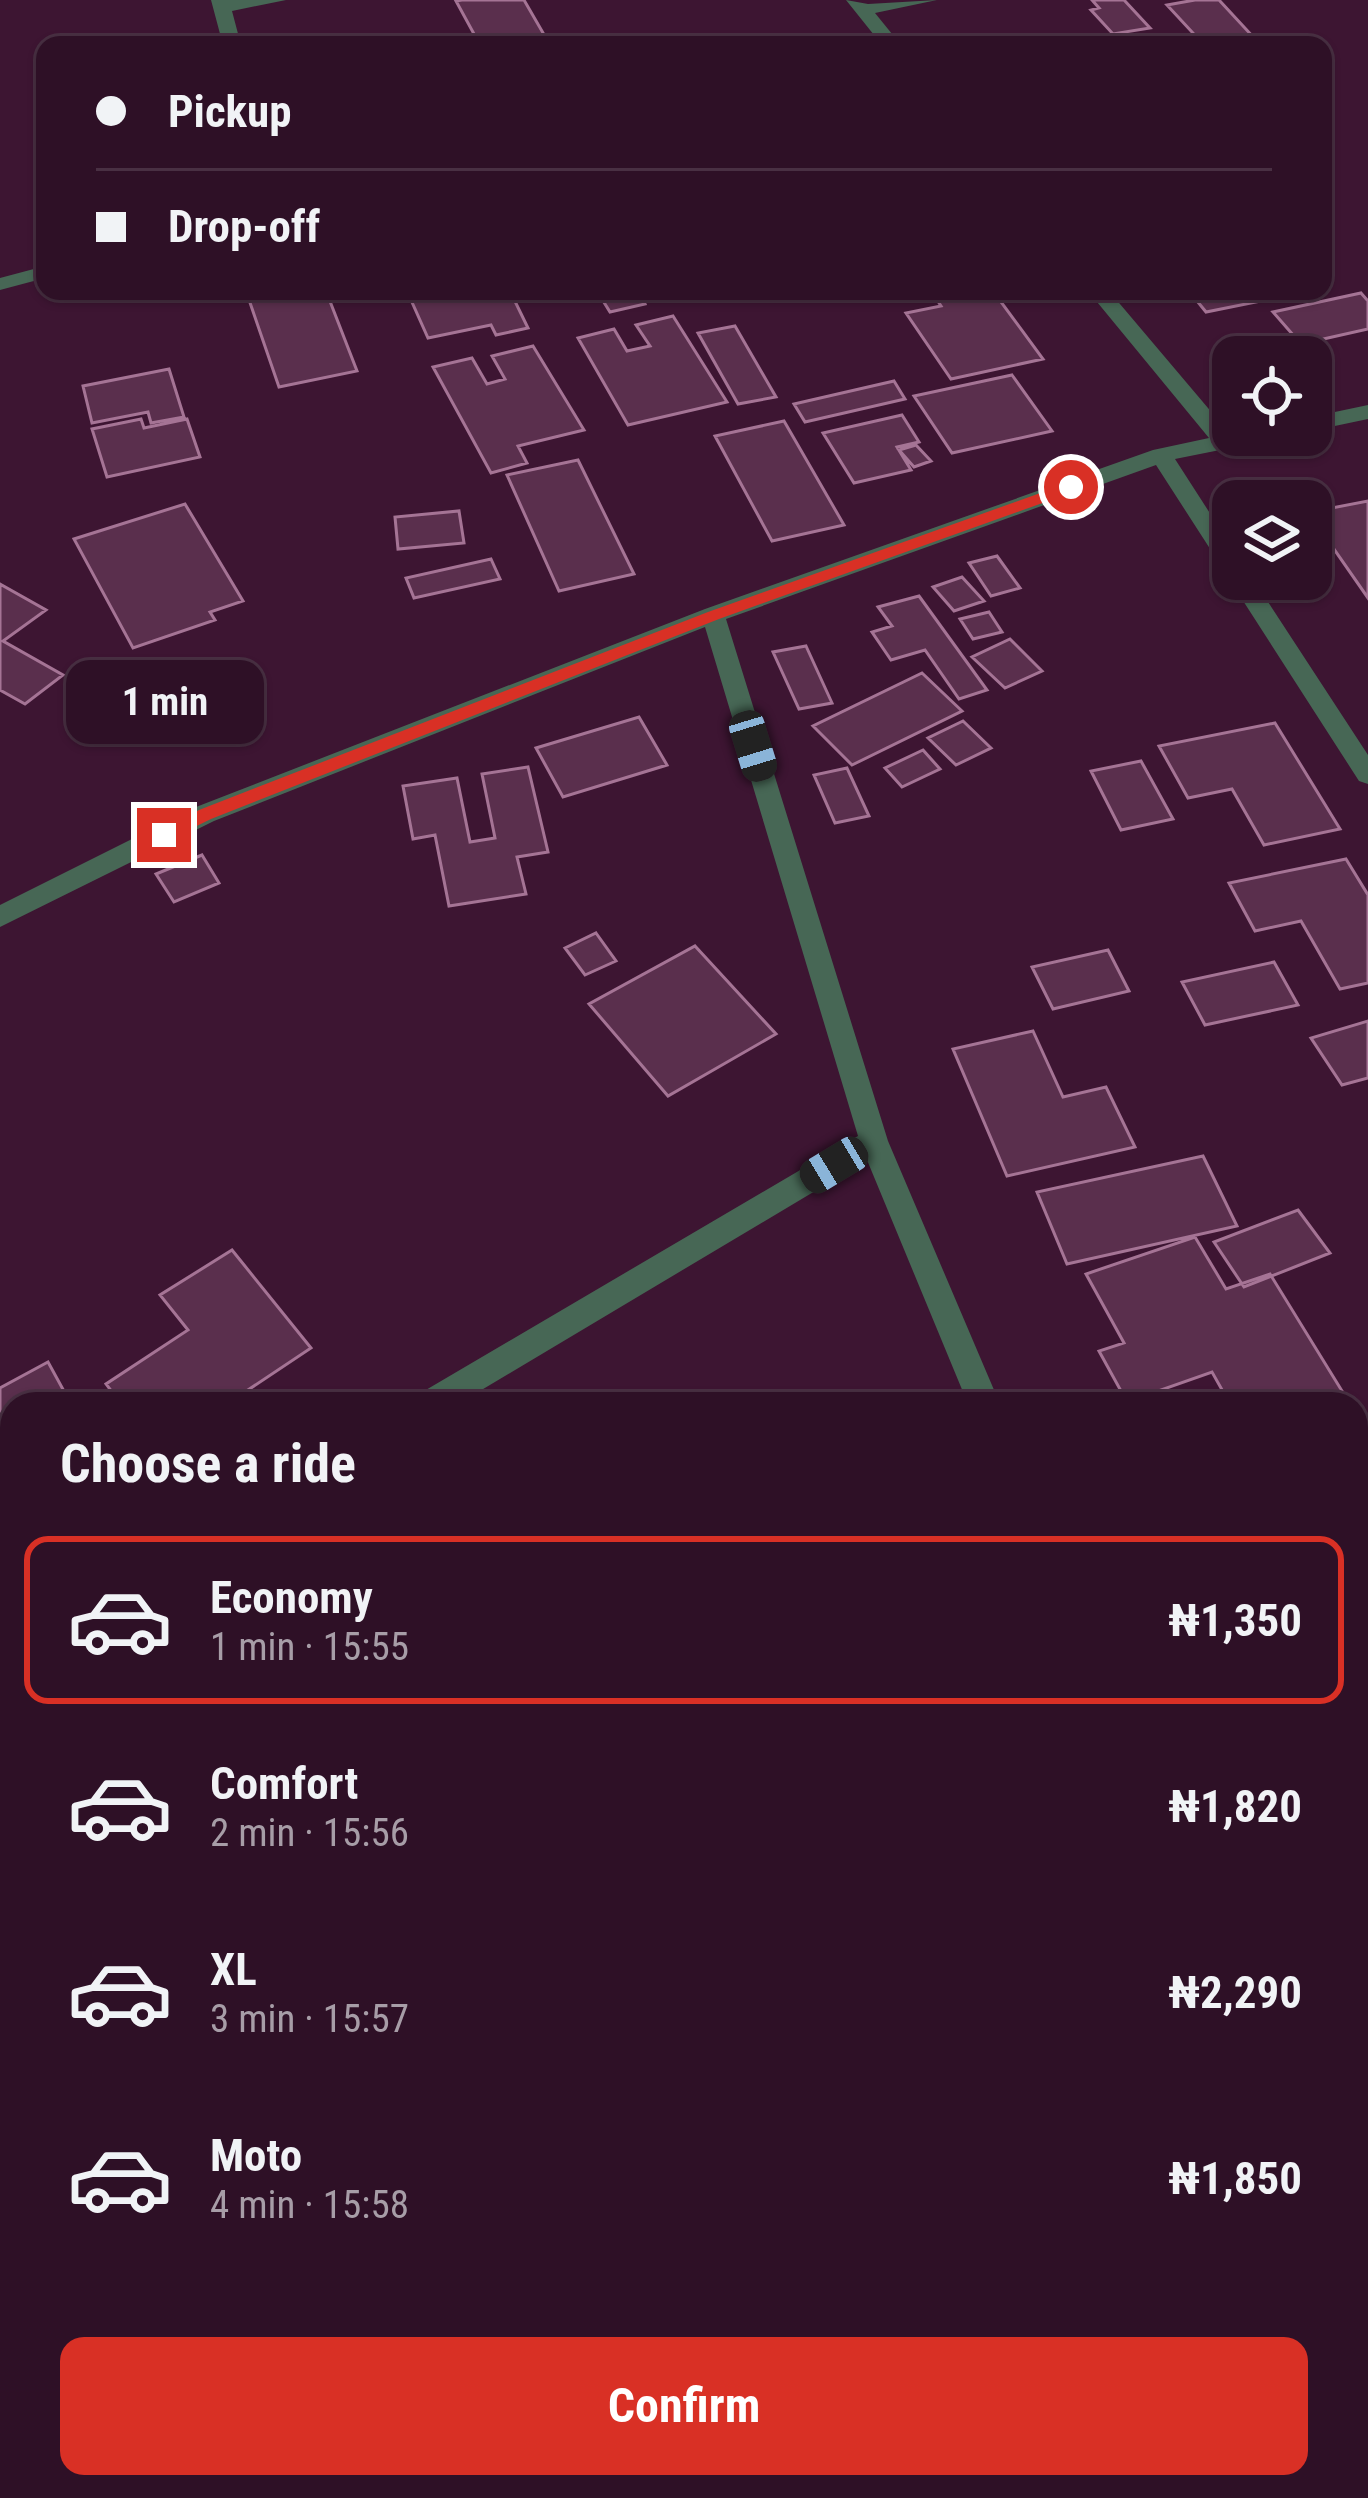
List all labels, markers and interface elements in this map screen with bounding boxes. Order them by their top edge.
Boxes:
text: Pickup [168,85,292,138]
text: Drop-off [168,200,320,253]
map controls [1212,336,1332,600]
button: locate [1212,336,1332,456]
route start [1044,460,1098,514]
button: layers [1212,480,1332,600]
callout: 1 min [65,661,263,745]
text: 1 min [122,679,208,725]
car [725,706,781,786]
route end [137,808,191,862]
car [794,1131,874,1199]
text: Choose a ride [60,1432,356,1495]
icon: car [66,1566,174,1674]
text: Economy [210,1571,373,1624]
text: ₦1,350 [1168,1594,1302,1647]
text: 1 min · 15:55 [210,1624,409,1670]
icon: car [66,1752,174,1860]
text: Comfort [210,1757,358,1810]
text: ₦1,820 [1168,1780,1302,1833]
text: 2 min · 15:56 [210,1810,409,1856]
icon: car [66,1938,174,2046]
text: XL [210,1943,257,1996]
text: ₦2,290 [1168,1966,1302,2019]
text: 3 min · 15:57 [210,1996,409,2042]
icon: car [66,2124,174,2232]
text: Moto [210,2129,302,2182]
text: ₦1,850 [1168,2152,1302,2205]
text: 4 min · 15:58 [210,2182,409,2228]
button: Confirm [60,2337,1308,2475]

